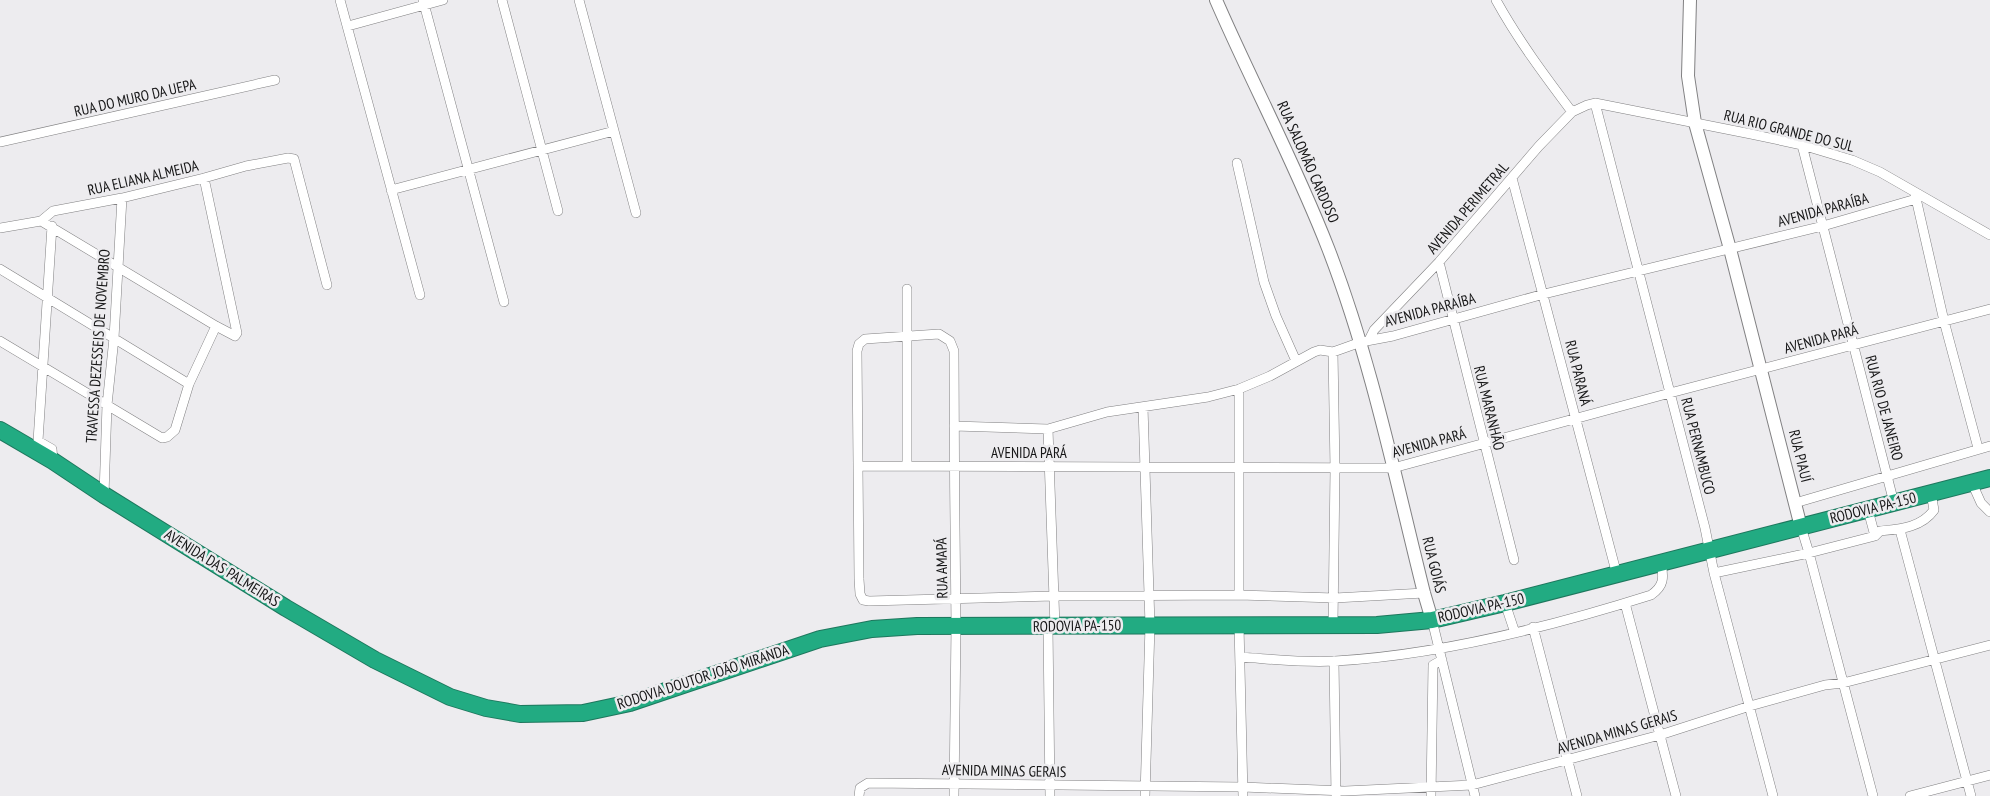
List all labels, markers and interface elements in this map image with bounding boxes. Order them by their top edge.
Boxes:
street label: RUA DO MURO DA UEPA [72,74,198,121]
street label: RUA SALOMÃO CARDOSO [1273,98,1344,226]
street label: RUA RIO GRANDE DO SUL [1722,105,1857,156]
street label: RUA ELIANA ALMEIDA [86,155,201,199]
street label: AVENIDA PERIMETRAL [1423,157,1513,258]
street label: AVENIDA PARAÍBA [1775,188,1871,231]
street label: TRAVESSA DEZESSEIS DE NOVEMBRO [81,248,114,444]
street label: AVENIDA PARAÍBA [1382,288,1478,331]
street label: AVENIDA PARÁ [1782,319,1861,358]
street label: RUA PARANÁ [1561,338,1596,409]
street label: RUA RIO DE JANEIRO [1861,353,1908,463]
street label: RUA MARANHÃO [1470,364,1509,452]
street label: RUA PERNAMBUCO [1677,395,1720,496]
street label: AVENIDA PARÁ [1390,423,1469,462]
street label: RUA PIAUÍ [1785,428,1816,485]
street label: AVENIDA PARÁ [991,443,1068,462]
street label: RODOVIA PA-150 [1828,488,1918,527]
street label: AVENIDA DAS PALMEIRAS [161,524,283,611]
street label: RUA GOIÁS [1418,535,1451,595]
street label: RUA AMAPÁ [931,536,952,599]
street label: RODOVIA PA-150 [1436,588,1526,627]
street label: RODOVIA PA-150 [1033,615,1121,636]
street label: RODOVIA DOUTOR JOÃO MIRANDA [615,640,792,713]
street label: AVENIDA MINAS GERAIS [1555,705,1679,758]
street label: AVENIDA MINAS GERAIS [942,760,1066,781]

